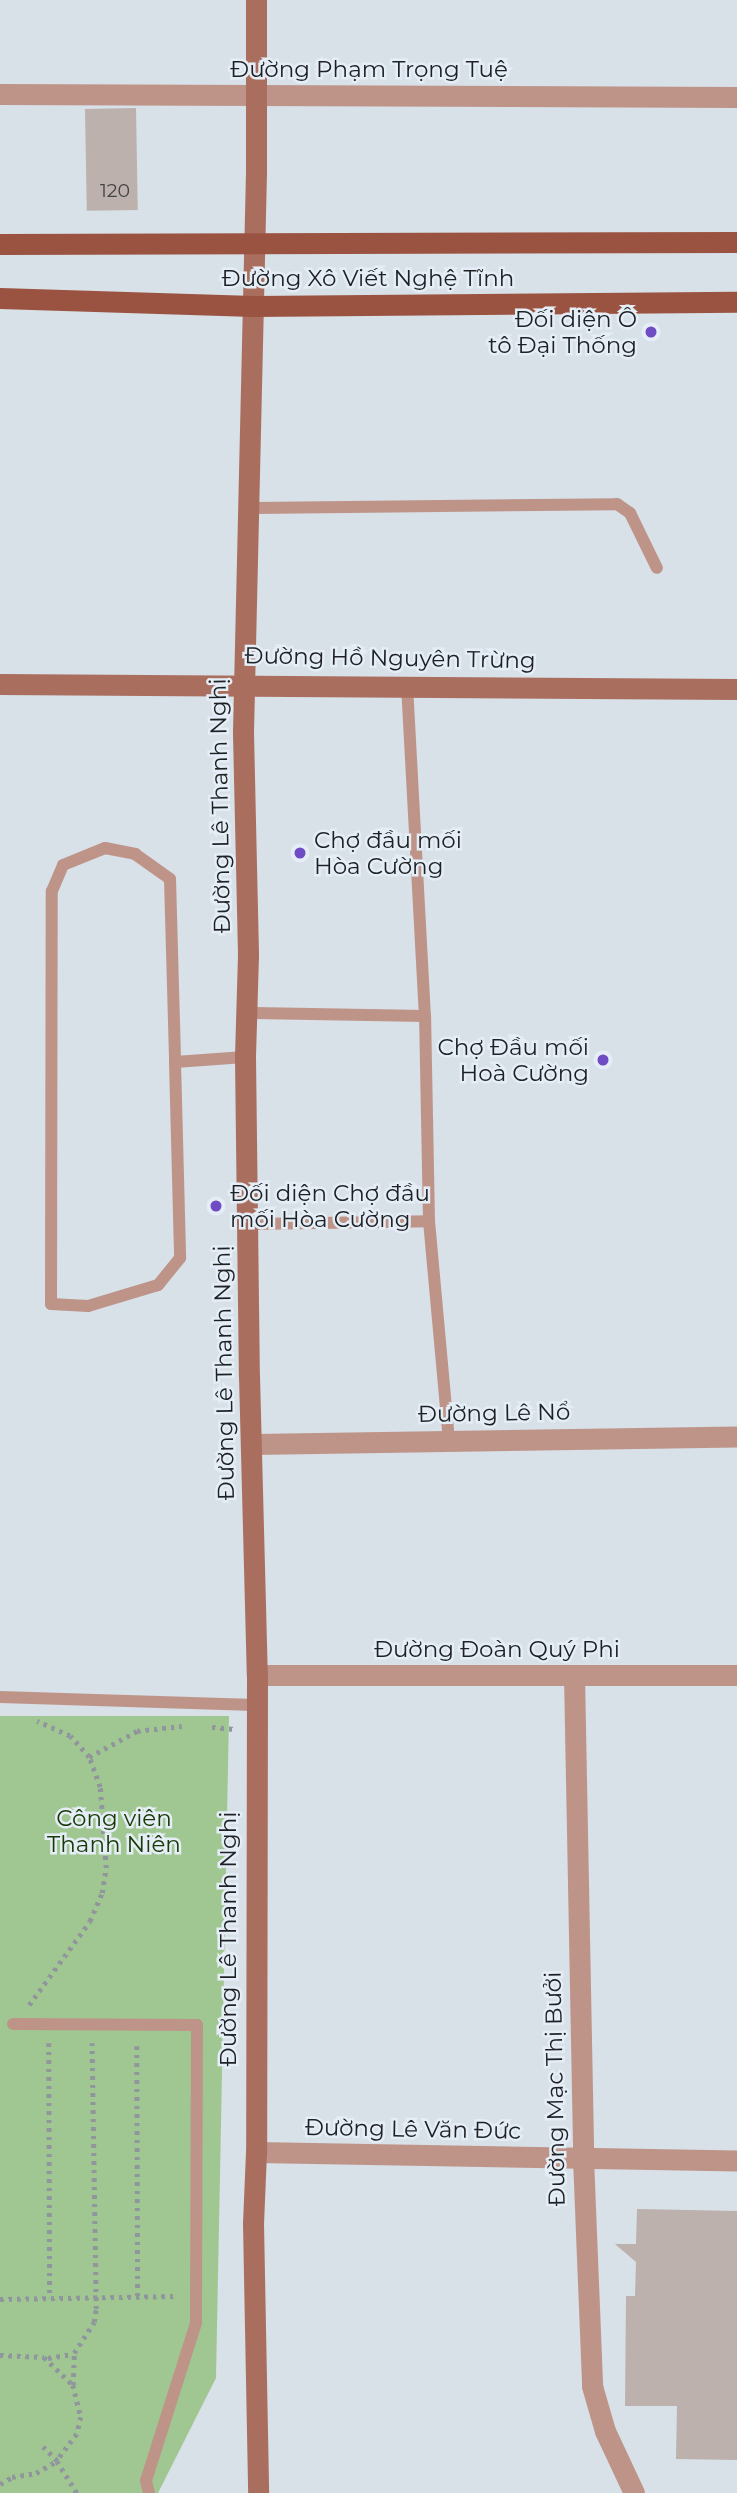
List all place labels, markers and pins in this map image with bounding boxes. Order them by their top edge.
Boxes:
place label: Đối diện Ô tô Đại Thống [488,305,637,359]
marker: Đối diện Ô tô Đại Thống [643,324,659,340]
place label: Chợ đầu mối Hòa Cường [314,826,462,880]
marker: Chợ đầu mối Hòa Cường [292,845,308,861]
place label: Chợ Đầu mối Hoà Cường [438,1033,589,1087]
marker: Chợ Đầu mối Hoà Cường [595,1052,611,1068]
place label: Đối diện Chợ đầu mối Hòa Cường [230,1179,430,1233]
marker: Đối diện Chợ đầu mối Hòa Cường [208,1198,224,1214]

